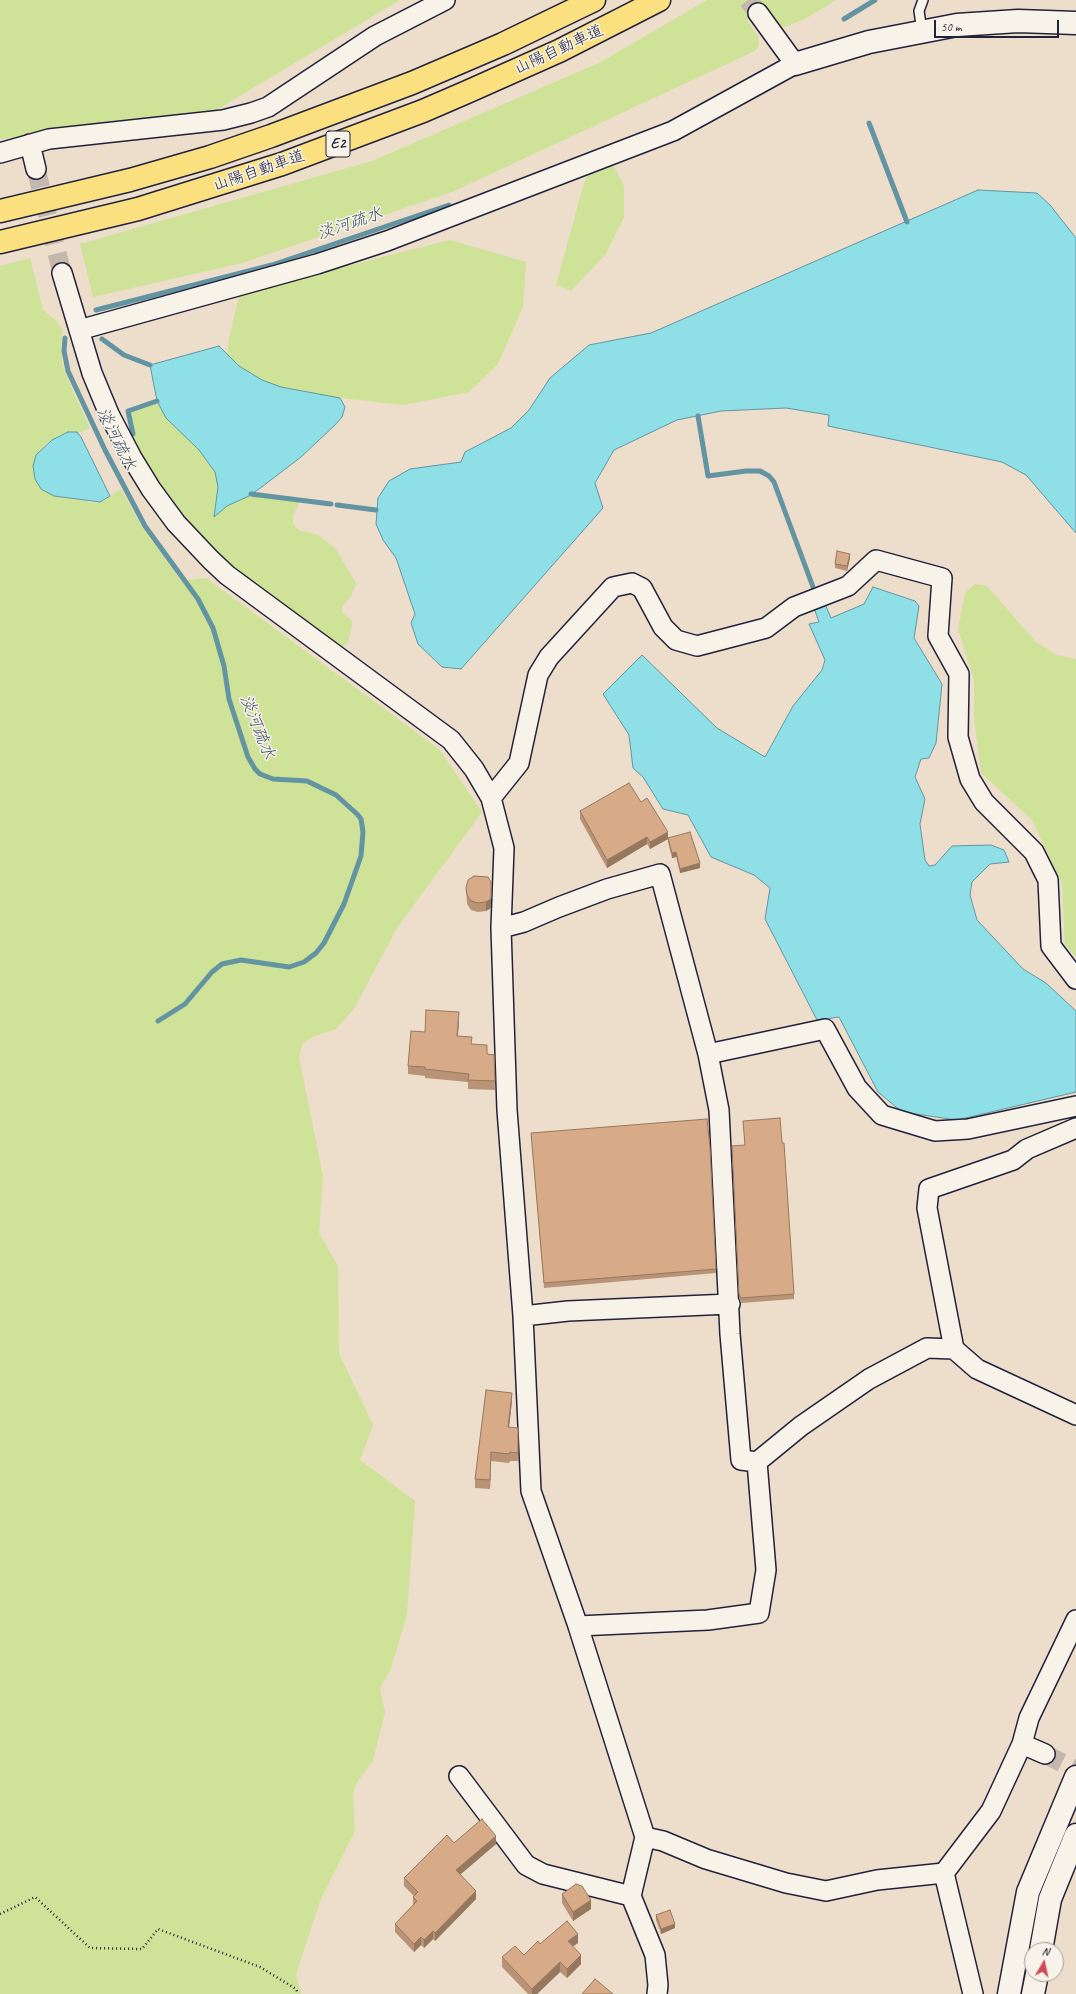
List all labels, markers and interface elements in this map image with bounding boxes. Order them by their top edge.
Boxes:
scale bar [936,12,1061,38]
text: 50 m [941,19,961,35]
street label: 山陽自動車道 [511,21,607,79]
road number: E2 [326,131,350,157]
street label: 山陽自動車道 [210,146,308,196]
water label: 淡河疏水 [315,203,385,245]
water label: 淡河疏水 [92,404,140,474]
water label: 淡河疏水 [235,692,279,762]
north arrow [1024,1942,1064,1982]
text: N [1041,1944,1050,1959]

